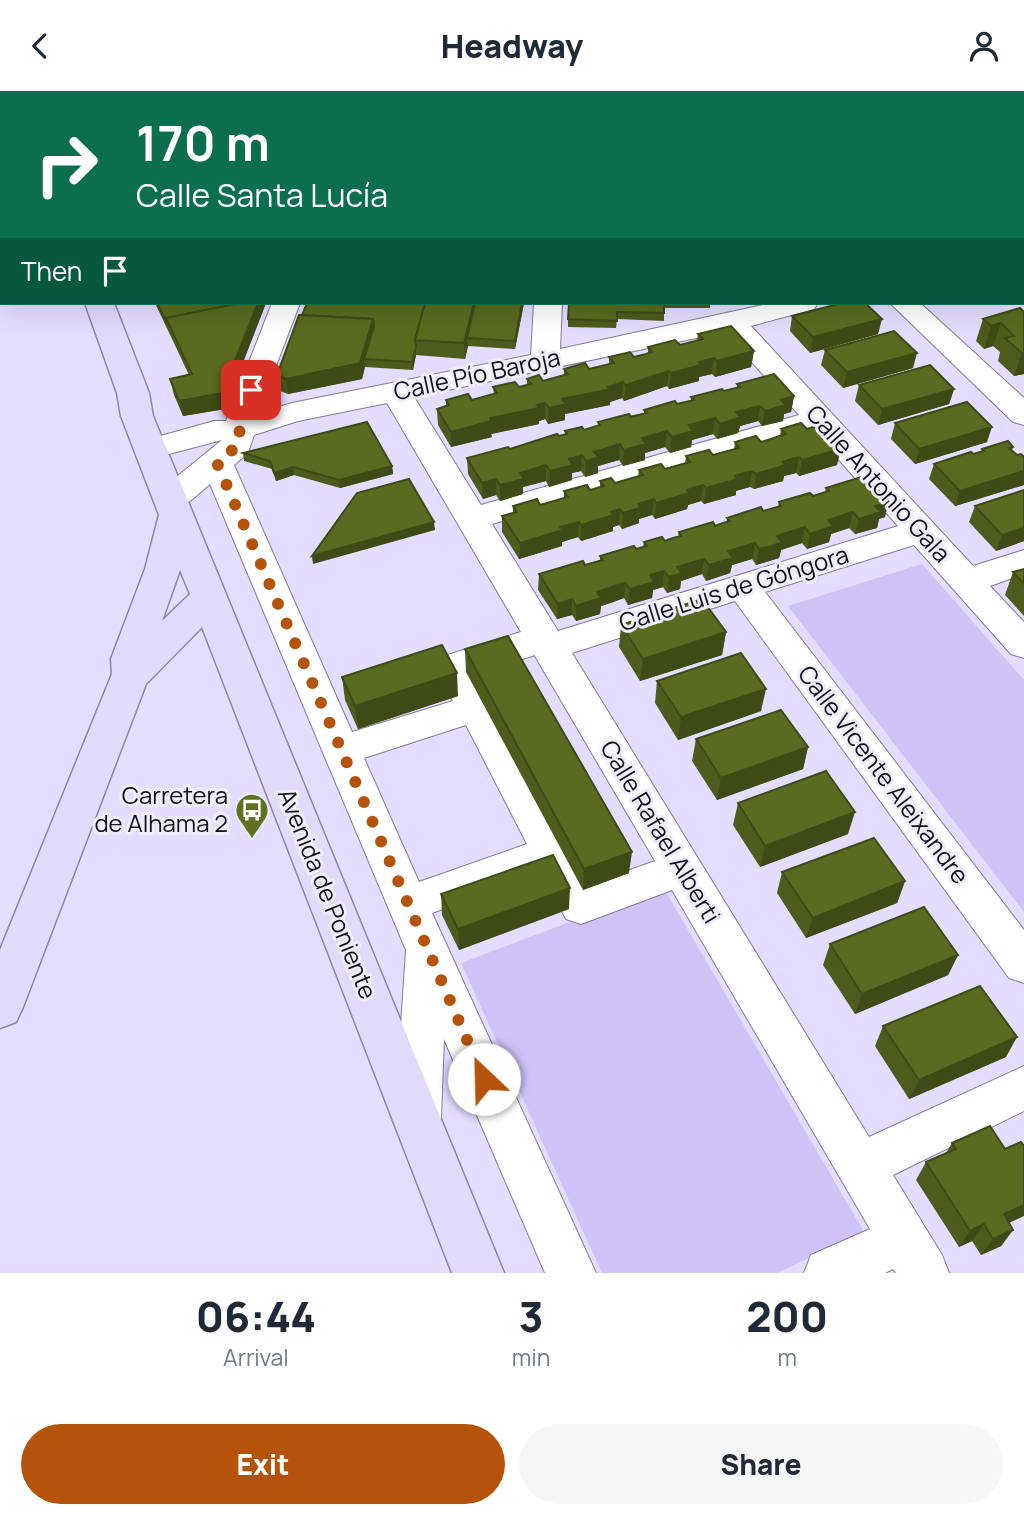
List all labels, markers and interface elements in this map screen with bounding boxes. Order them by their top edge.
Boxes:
text: Headway [441,24,583,68]
icon: back [21,27,59,65]
icon: person [965,27,1003,65]
text: 170 m [136,109,270,176]
icon: right [21,119,112,210]
text: Calle Santa Lucía [136,173,388,217]
icon: arrive [96,252,134,290]
text: Then [21,253,82,289]
street label: Calle Pío Baroja [390,340,563,407]
pin [221,360,281,420]
icon: arrive [232,371,270,409]
street label: Calle Antonio Gala [799,397,959,569]
street label: Calle Luis de Góngora [615,537,852,638]
street label: Calle Vicente Aleixandre [791,658,977,890]
street label: Calle Rafael Alberti [594,734,729,929]
place label: Carretera de Alhama 2 [94,778,228,839]
street label: Avenida de Poniente [271,783,386,1004]
bus stop icon: Carretera de Alhama 2 [233,791,271,840]
position arrow [447,1042,521,1116]
text: 06:44 [196,1287,316,1345]
text: 3 [519,1287,544,1345]
text: 200 [746,1287,828,1345]
text: Arrival [223,1341,289,1373]
text: min [512,1341,550,1373]
text: m [777,1341,797,1373]
button: Exit [21,1424,505,1504]
button: Share [519,1424,1003,1504]

